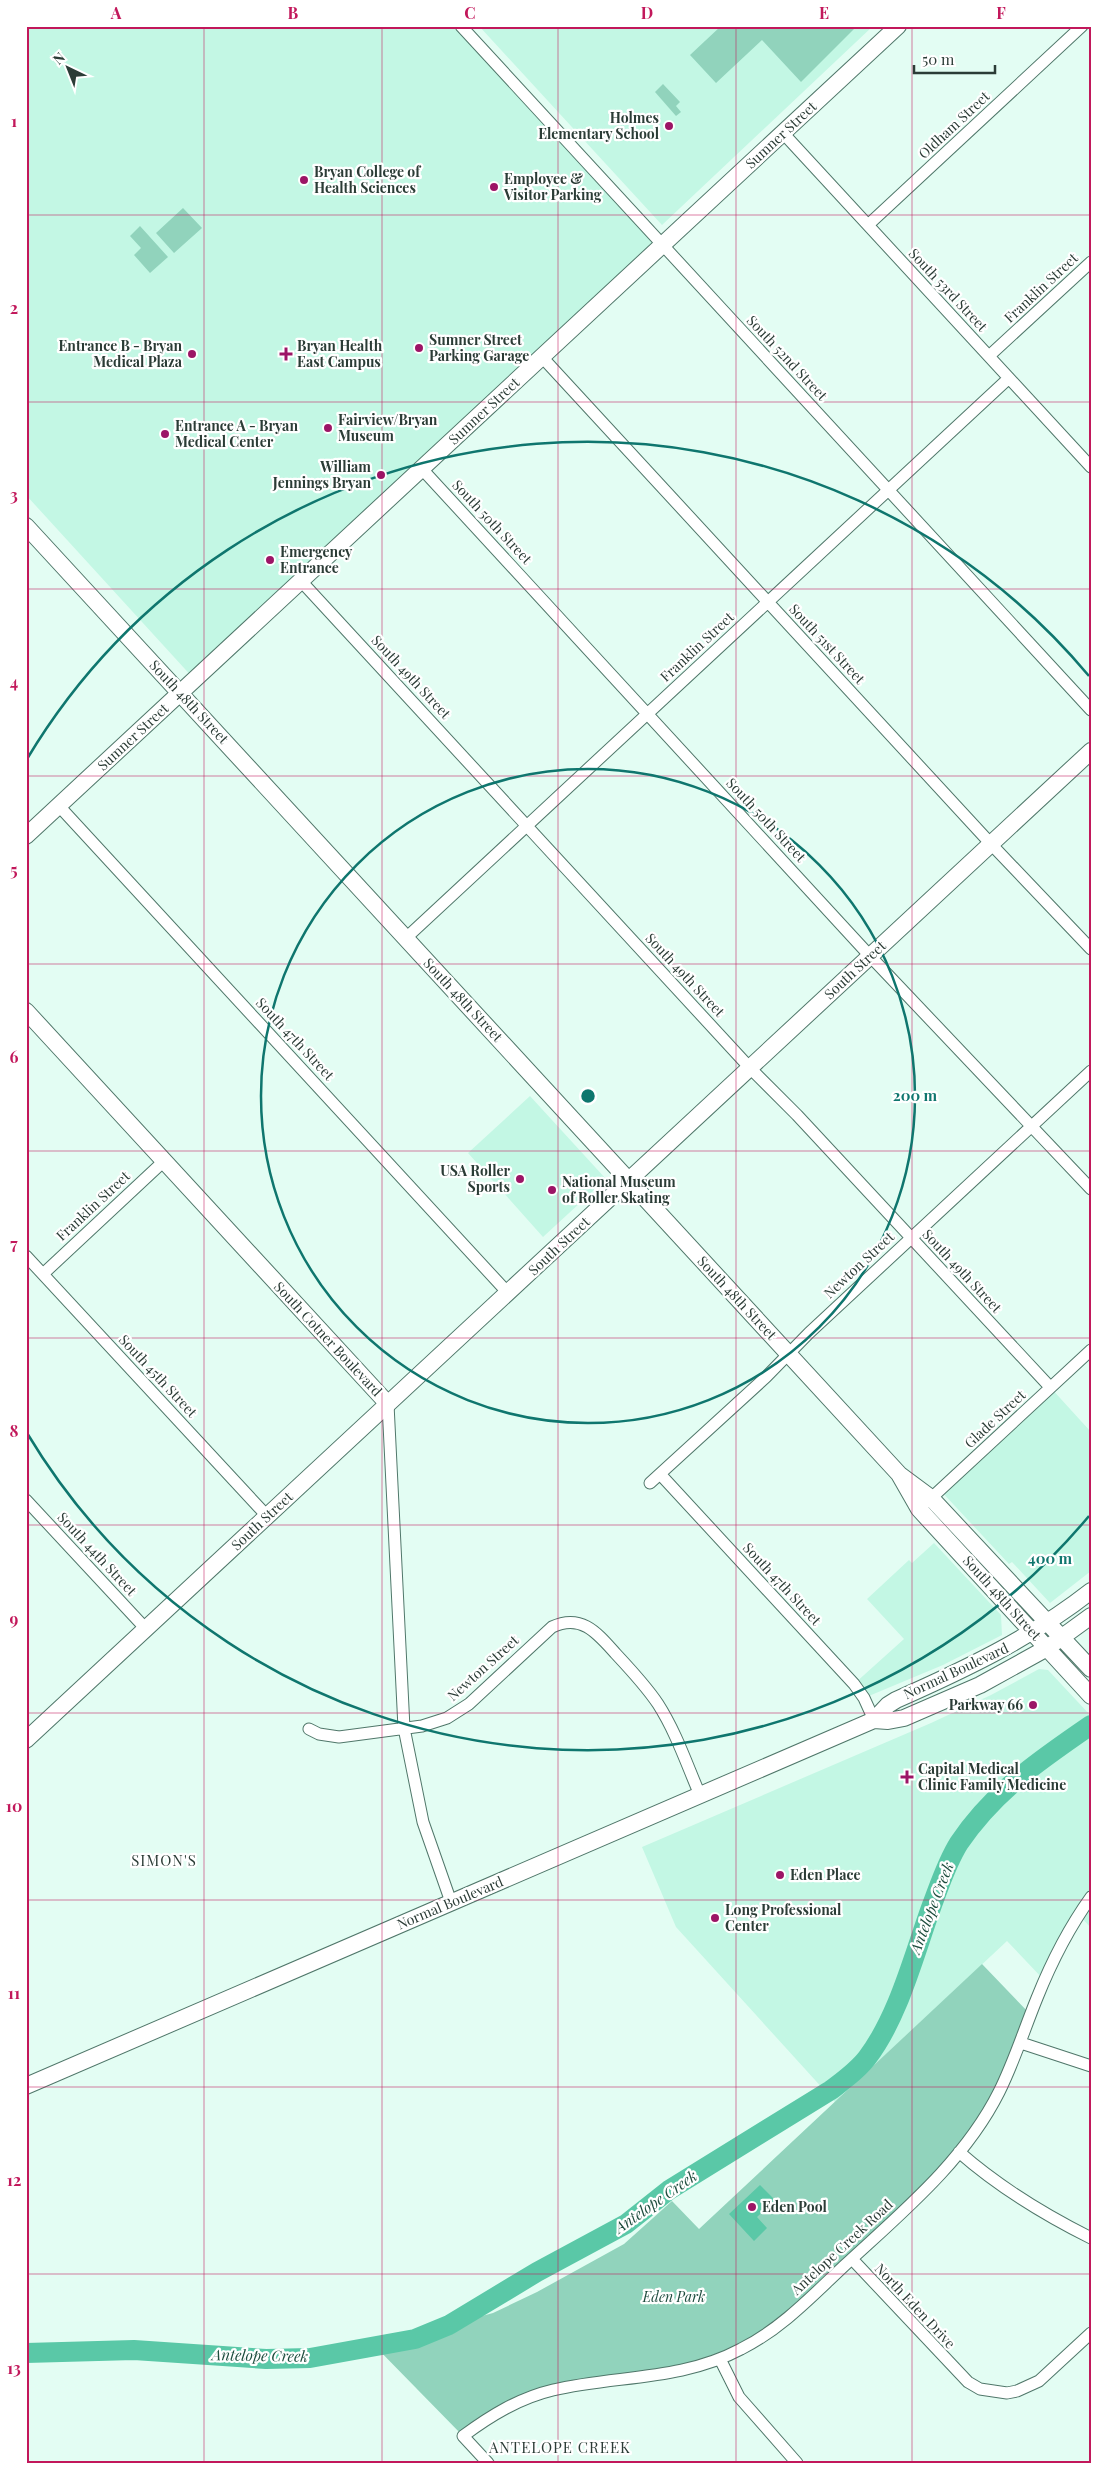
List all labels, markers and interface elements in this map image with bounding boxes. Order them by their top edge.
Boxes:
text: A [110,2,122,23]
text: B [288,2,299,23]
text: C [464,2,476,23]
text: D [641,2,653,23]
text: E [819,2,829,23]
text: F [996,2,1006,23]
north arrow [42,42,92,92]
scale bar [914,42,996,74]
text: N [49,48,69,69]
text: 50 m [922,49,955,69]
street label: Oldham Street [914,86,994,163]
street label: Sumner Street [741,96,821,172]
place label: Holmes Elementary School [538,108,660,143]
text: 1 [11,110,17,131]
marker: Holmes Elementary School [663,120,675,132]
place label: Bryan College of Health Sciences [314,162,421,197]
place label: Employee & Visitor Parking [503,169,602,204]
marker: Bryan College of Health Sciences [298,174,310,186]
marker: Employee & Visitor Parking [488,181,500,193]
street label: South 53rd Street [905,244,993,336]
street label: Franklin Street [1000,248,1082,327]
text: 2 [10,297,18,318]
street label: South 52nd Street [743,311,833,405]
place label: Sumner Street Parking Garage [429,330,529,365]
place label: Entrance B - Bryan Medical Plaza [58,336,183,371]
place label: Bryan Health East Campus [297,336,383,371]
marker: Sumner Street Parking Garage [413,342,425,354]
marker: Bryan Health East Campus [279,347,293,361]
marker: Entrance B - Bryan Medical Plaza [186,348,198,360]
street label: Sumner Street [444,372,524,448]
place label: Fairview/Bryan Museum [338,410,438,445]
place label: Entrance A - Bryan Medical Center [175,416,298,451]
marker: Fairview/Bryan Museum [322,422,334,434]
marker: Entrance A - Bryan Medical Center [159,428,171,440]
place label: William Jennings Bryan [272,457,371,492]
marker: William Jennings Bryan [375,469,387,481]
street label: South 50th Street [448,475,537,569]
text: 3 [10,484,18,505]
place label: Emergency Entrance [280,542,353,577]
marker: Emergency Entrance [264,554,276,566]
street label: South 51st Street [785,599,870,689]
street label: Franklin Street [656,607,738,686]
street label: South 49th Street [368,631,456,723]
street label: South 48th Street [146,656,234,748]
text: 4 [10,671,18,692]
street label: Sumner Street [93,698,173,774]
street label: South 50th Street [722,773,811,867]
text: 5 [10,859,18,880]
street label: South 49th Street [642,929,730,1021]
street label: South Street [820,936,890,1003]
street label: South 48th Street [420,954,508,1046]
street label: South 47th Street [252,993,339,1085]
text: 6 [10,1046,19,1067]
text: 200 m [893,1085,938,1105]
centre of rings [579,1087,597,1105]
place label: USA Roller Sports [440,1161,510,1196]
street label: Franklin Street [52,1166,134,1245]
place label: National Museum of Roller Skating [562,1172,676,1207]
marker: USA Roller Sports [514,1173,526,1185]
marker: National Museum of Roller Skating [546,1184,558,1196]
street label: South Street [524,1212,594,1279]
street label: South 49th Street [919,1225,1007,1317]
street label: Newton Street [819,1226,899,1302]
text: 7 [10,1233,18,1254]
street label: South 48th Street [694,1252,782,1344]
street label: South Cotner Boulevard [270,1277,387,1400]
street label: South 45th Street [115,1330,202,1422]
street label: Glade Street [960,1385,1030,1452]
text: 8 [10,1420,19,1441]
street label: South Street [227,1487,297,1554]
street label: South 44th Street [54,1508,142,1600]
street label: South 47th Street [739,1538,826,1630]
text: 400 m [1028,1548,1073,1568]
street label: South 48th Street [959,1551,1046,1645]
text: 9 [10,1608,19,1629]
street label: Newton Street [443,1630,523,1705]
street label: Normal Boulevard [900,1638,1011,1703]
place label: Parkway 66 [949,1695,1023,1714]
marker: Parkway 66 [1027,1699,1039,1711]
place label: Capital Medical Clinic Family Medicine [918,1759,1066,1794]
marker: Capital Medical Clinic Family Medicine [900,1770,914,1784]
text: 10 [6,1795,22,1816]
district label: SIMON'S [131,1850,197,1870]
water label: Antelope Creek [904,1859,958,1958]
place label: Eden Place [790,1865,860,1884]
marker: Eden Place [774,1869,786,1881]
street label: Normal Boulevard [394,1872,506,1933]
place label: Long Professional Center [725,1900,842,1935]
marker: Long Professional Center [709,1912,721,1924]
text: 11 [8,1982,20,2003]
water label: Antelope Creek [609,2165,701,2238]
text: 12 [7,2169,21,2190]
street label: Antelope Creek Road [786,2195,896,2299]
place label: Eden Pool [762,2197,827,2216]
marker: Eden Pool [746,2201,758,2213]
street label: North Eden Drive [871,2259,960,2352]
park label: Eden Park [642,2287,705,2306]
water label: Antelope Creek [210,2344,309,2366]
text: 13 [7,2357,21,2378]
district label: ANTELOPE CREEK [488,2437,631,2457]

